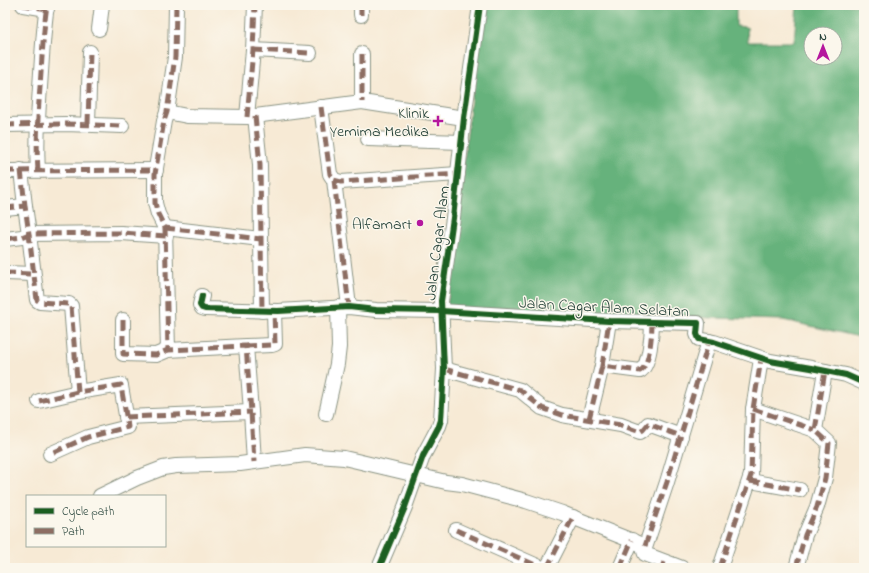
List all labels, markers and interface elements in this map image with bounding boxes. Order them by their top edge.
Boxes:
north arrow [803,26,843,66]
text: N [819,29,827,45]
place label: Klinik Yemima Medika [330,102,430,144]
marker: Klinik Yemima Medika [432,115,444,127]
street label: Jalan Cagar Alam [419,184,457,302]
place label: Alfamart [352,213,413,237]
marker: Alfamart [415,218,425,228]
street label: Jalan Cagar Alam Selatan [518,292,690,324]
legend [26,495,166,547]
text: Cycle path [62,503,114,522]
text: Path [62,523,85,541]

